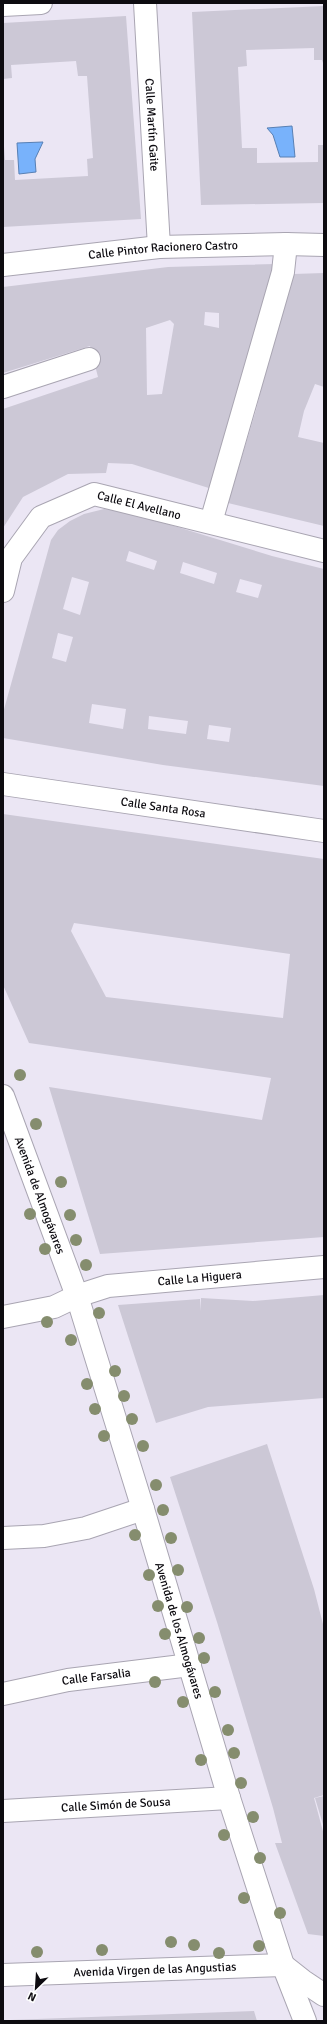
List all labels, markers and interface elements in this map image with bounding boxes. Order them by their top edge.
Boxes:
street label: Calle Martín Gaite [141,78,162,172]
street label: Calle Pintor Racionero Castro [88,238,238,263]
street label: Calle El Avellano [95,488,183,523]
street label: Calle Santa Rosa [120,794,207,822]
street label: Avenida de Almogávares [11,1135,68,1256]
street label: Calle La Higuera [157,1267,242,1290]
street label: Avenida de los Almogávares [151,1561,206,1701]
street label: Calle Farsalia [61,1665,132,1689]
street label: Calle Simón de Sousa [61,1794,171,1816]
street label: Avenida Virgen de las Angustias [73,1960,237,1980]
north arrow [16,1968,56,2008]
text: N [26,1989,38,2004]

